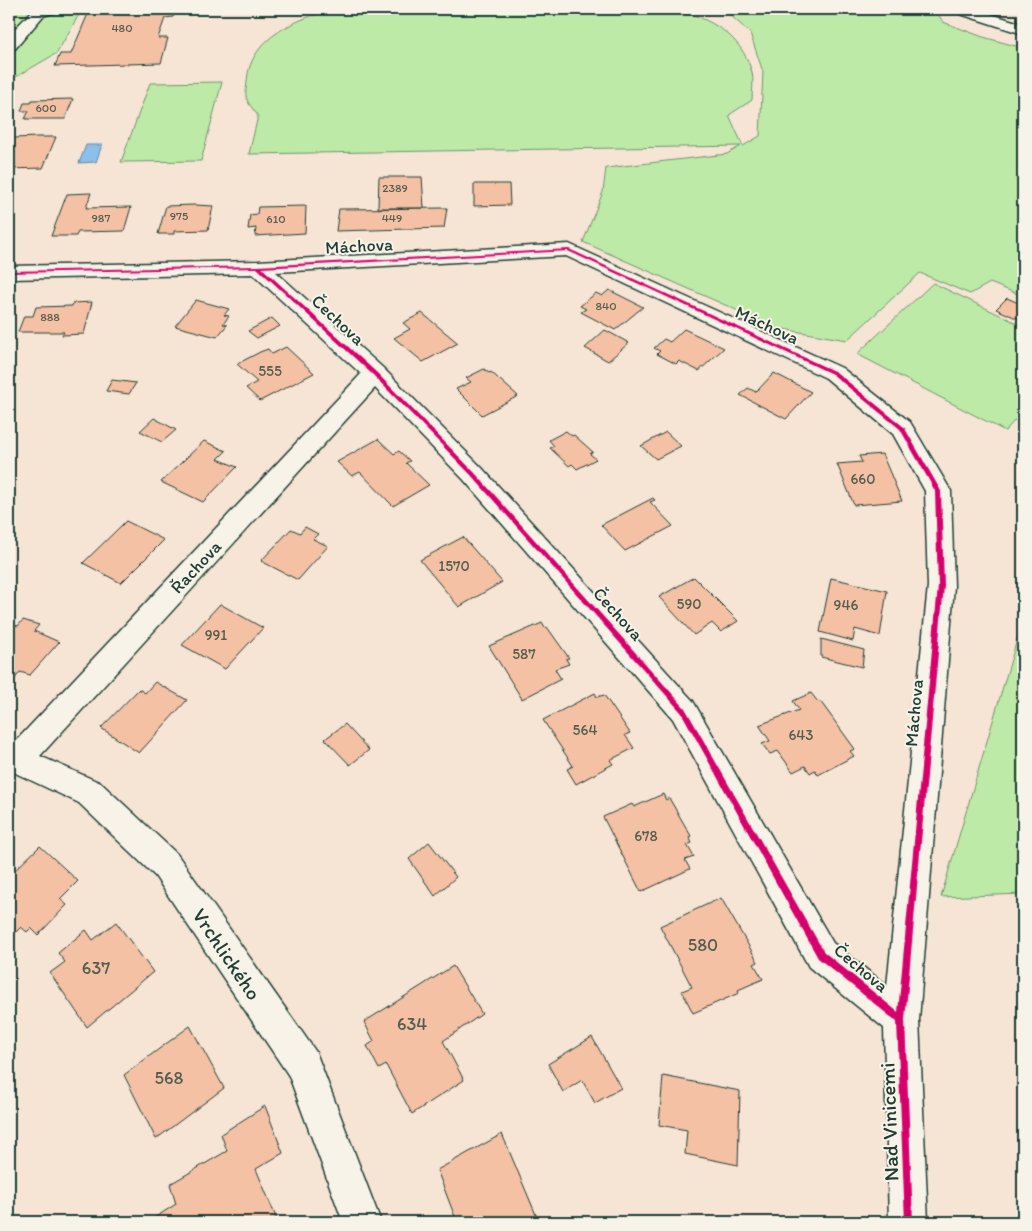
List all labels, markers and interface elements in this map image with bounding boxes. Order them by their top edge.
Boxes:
house number: 480 [111,21,133,35]
house number: 600 [35,101,57,115]
house number: 2389 [382,181,408,195]
house number: 975 [170,209,188,223]
house number: 987 [92,211,110,225]
house number: 449 [382,211,402,225]
house number: 610 [266,212,286,226]
street label: Máchova [325,233,393,259]
street label: Čechova [307,290,370,351]
house number: 840 [595,299,617,313]
street label: Máchova [732,301,802,349]
house number: 888 [40,310,60,324]
house number: 555 [258,362,282,380]
house number: 660 [850,470,876,488]
street label: Řachova [166,535,227,598]
house number: 1570 [438,557,470,575]
street label: Čechova [588,583,648,646]
house number: 590 [677,595,701,613]
house number: 946 [834,596,858,614]
house number: 991 [205,626,227,644]
house number: 587 [512,645,536,663]
street label: Máchova [900,678,928,748]
house number: 564 [573,721,597,739]
house number: 643 [788,726,814,744]
house number: 678 [634,827,658,845]
street label: Vrchlického [187,903,267,1005]
house number: 580 [688,934,718,956]
street label: Čechova [829,939,893,998]
house number: 637 [82,957,110,979]
house number: 634 [397,1013,427,1035]
street label: Nad Vinicemi [874,1062,904,1182]
house number: 568 [155,1067,184,1089]

